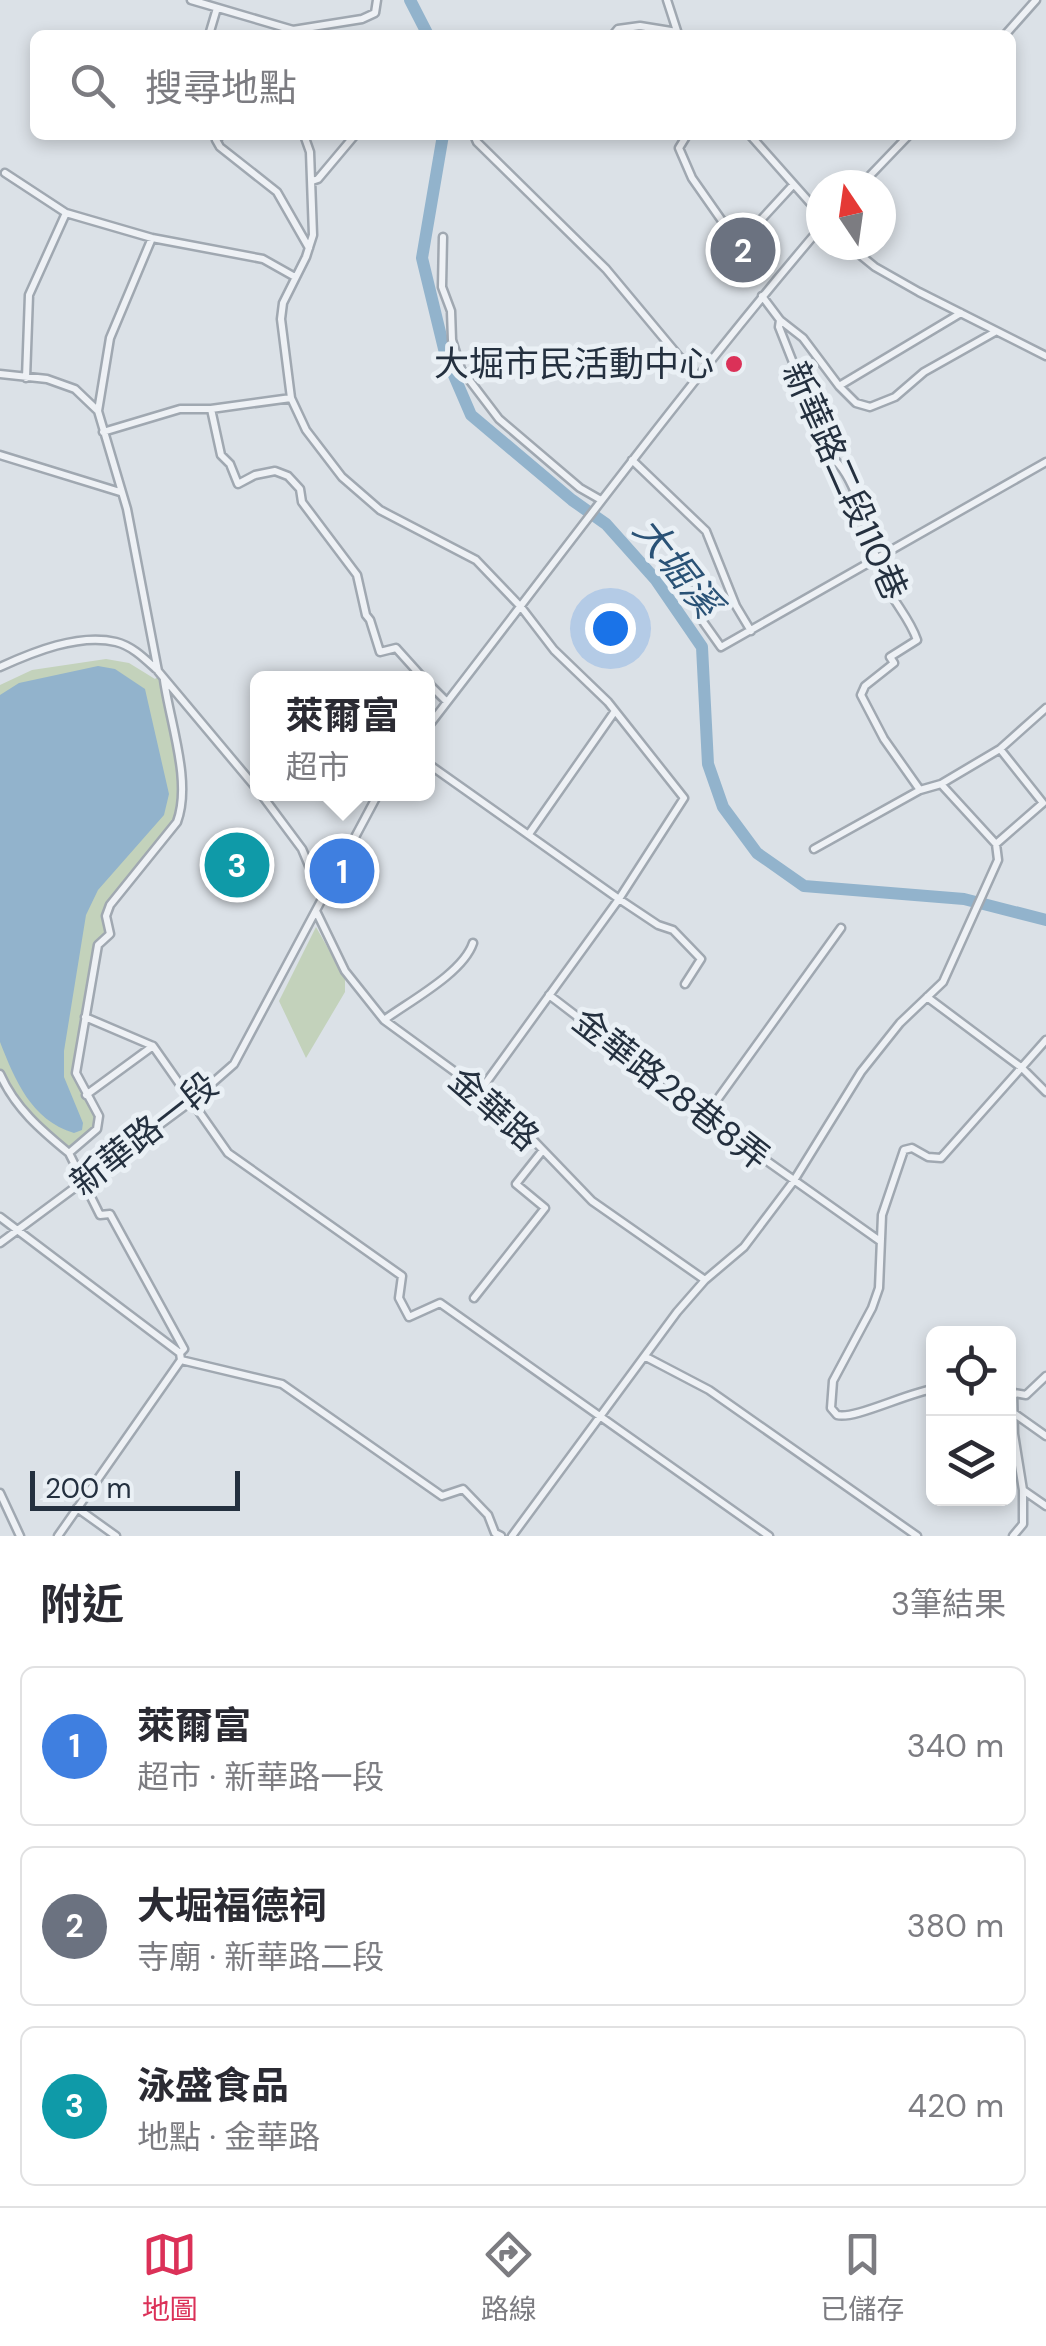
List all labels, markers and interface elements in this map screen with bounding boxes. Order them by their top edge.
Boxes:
search box [30,30,1016,140]
icon: search [65,58,120,113]
text: 搜尋地點 [145,63,297,113]
north arrow [806,170,896,260]
pin: 2 [710,212,776,288]
place label: 大堀市民活動中心 [434,341,714,387]
marker: 大堀市民活動中心 [723,353,745,375]
street label: 新華路二段110巷 [772,355,918,607]
water label: 大堀溪 [622,507,735,631]
your location [585,603,636,654]
popup [250,671,435,801]
text: 萊爾富 [285,691,400,741]
text: 超市 [285,746,350,788]
pin: 3 [204,828,270,902]
pin: 1 [310,834,374,908]
street label: 金華路28巷8弄 [563,998,779,1180]
street label: 金華路 [439,1057,549,1161]
street label: 新華路一段 [61,1062,227,1206]
map controls [926,1326,1016,1506]
button: locate [926,1326,1016,1416]
button: layers [926,1416,1016,1506]
scale bar [30,1466,240,1510]
text: 200 m [45,1470,132,1507]
text: 附近 [40,1577,124,1632]
text: 3筆結果 [891,1583,1006,1625]
text: 萊爾富 [137,1701,251,1751]
text: 1 [69,1725,80,1767]
text: 340 m [907,1725,1004,1767]
text: 超市 · 新華路一段 [137,1756,384,1798]
text: 大堀福德祠 [137,1881,327,1931]
text: 2 [65,1905,84,1947]
text: 380 m [907,1905,1004,1947]
text: 寺廟 · 新華路二段 [137,1936,384,1978]
text: 泳盛食品 [137,2061,289,2111]
text: 3 [65,2085,84,2127]
text: 420 m [908,2085,1004,2127]
text: 地點 · 金華路 [137,2116,320,2158]
tab: 地圖 [142,2227,198,2328]
tab: 路線 [481,2227,537,2328]
tab: 已儲存 [820,2227,904,2328]

